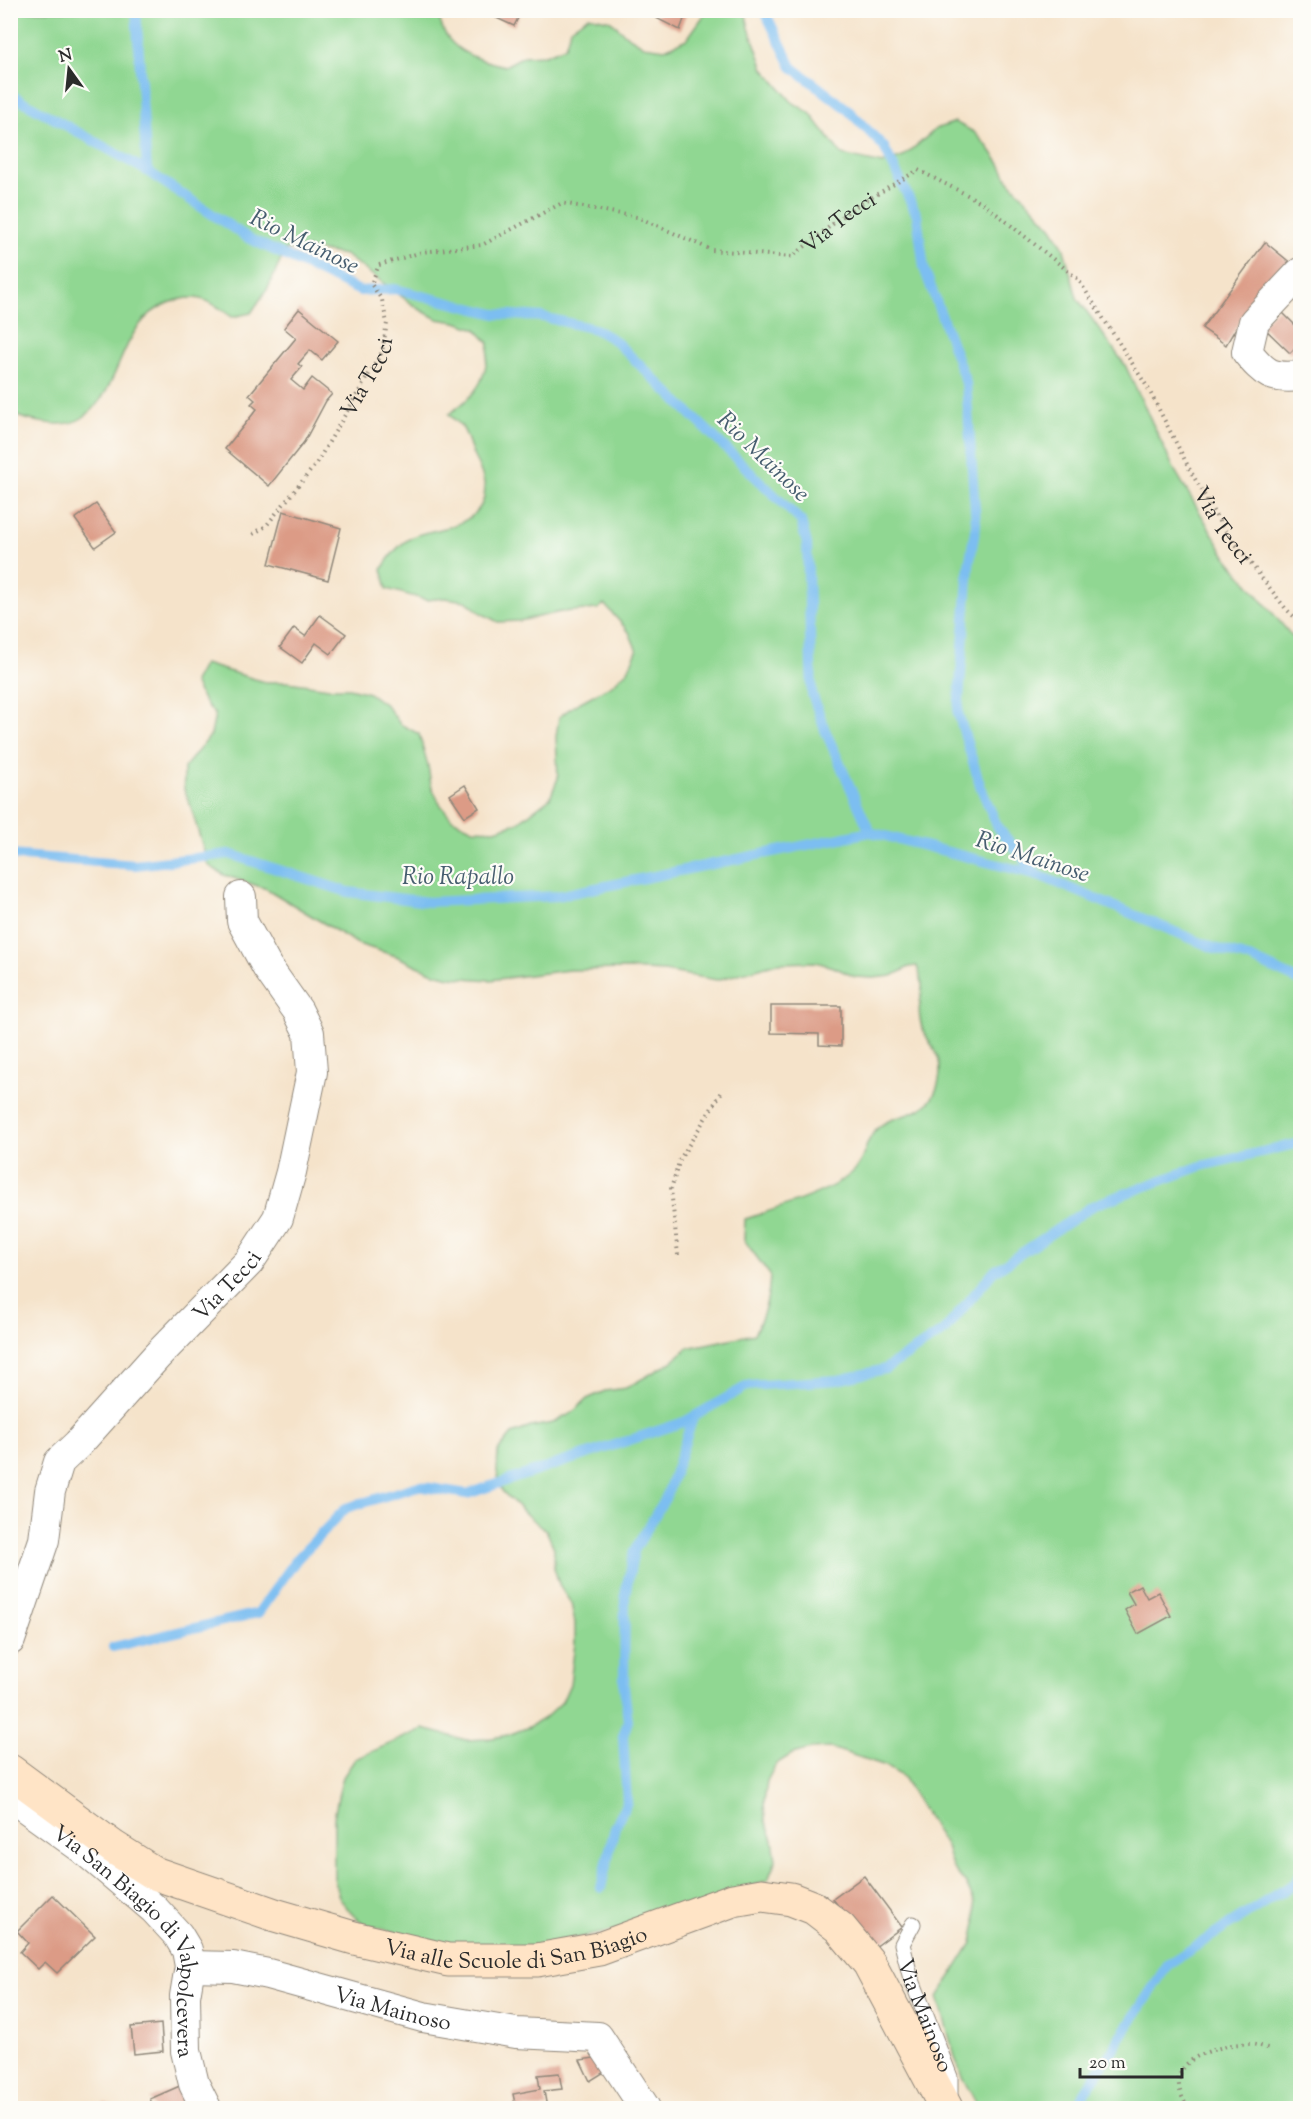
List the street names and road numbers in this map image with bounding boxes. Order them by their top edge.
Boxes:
street label: Via Tecci [795,185,883,263]
street label: Via Tecci [334,335,403,424]
street label: Via Tecci [1183,481,1259,572]
street label: Via Tecci [187,1245,271,1330]
street label: Via San Biagio di Valpolcevera [44,1818,203,2061]
street label: Via alle Scuole di San Biagio [381,1920,652,1979]
street label: Via Mainoso [887,1956,960,2078]
street label: Via Mainoso [330,1980,453,2041]

